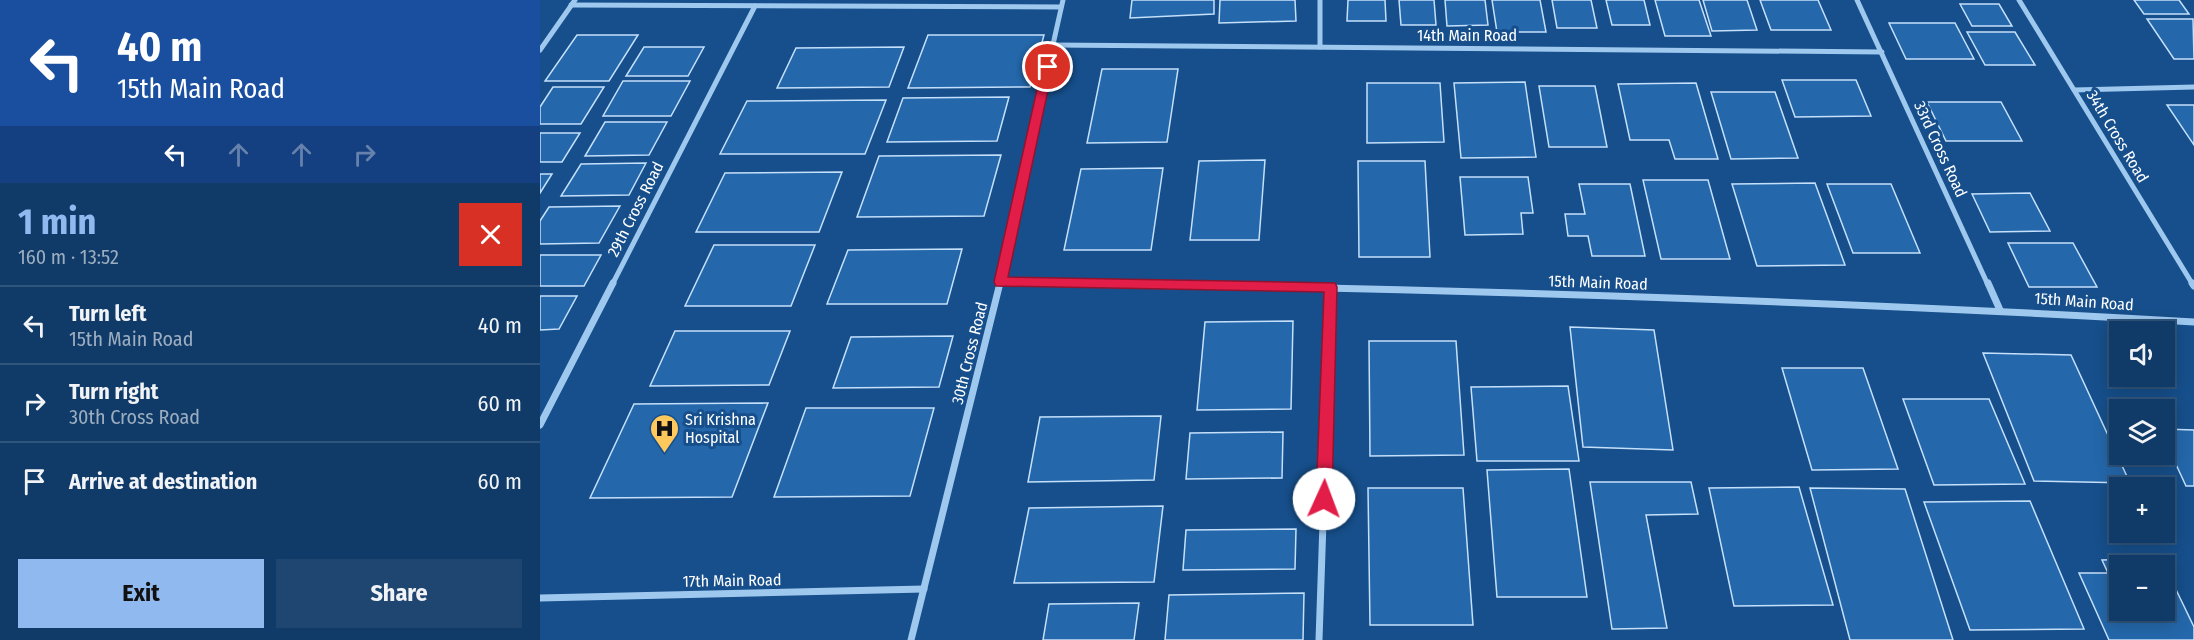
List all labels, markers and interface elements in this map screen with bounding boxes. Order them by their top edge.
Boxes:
text: 40 m [117,22,202,72]
icon: left [18,24,96,102]
street label: 14th Main Road [1417,26,1517,45]
pin [1022,41,1073,92]
icon: arrive [1031,50,1064,83]
text: 15th Main Road [117,73,285,105]
street label: 34th Cross Road [2083,87,2153,186]
street label: 33rd Cross Road [1910,98,1971,200]
icon: left [159,138,192,171]
icon: ahead [222,138,255,171]
icon: ahead [285,138,318,171]
icon: right [348,138,381,171]
street label: 29th Cross Road [603,159,668,260]
text: 1 min [18,200,96,244]
button: close [459,203,522,266]
text: 160 m · 13:52 [18,245,119,269]
street label: 15th Main Road [1548,271,1648,294]
street label: 15th Main Road [2034,289,2134,314]
text: Turn left [69,300,147,327]
street label: 30th Cross Road [948,300,991,406]
icon: left [18,309,51,342]
text: 40 m [478,312,522,339]
map controls [2109,321,2175,621]
button: sound [2109,321,2175,387]
text: 15th Main Road [69,327,193,351]
text: Turn right [69,378,158,405]
icon: right [18,387,51,420]
text: 60 m [478,390,522,417]
button: layers [2109,399,2175,465]
text: 30th Cross Road [69,405,200,429]
place label: Sri Krishna Hospital [685,410,756,447]
hospital icon: Sri Krishna Hospital [648,412,680,454]
icon: arrive [18,465,51,498]
position arrow [1292,467,1356,531]
text: Arrive at destination [69,468,257,495]
text: 60 m [478,468,522,495]
button: + [2109,477,2175,543]
button: − [2109,555,2175,621]
button: Exit [18,559,264,628]
button: Share [276,559,522,628]
street label: 17th Main Road [682,570,782,591]

